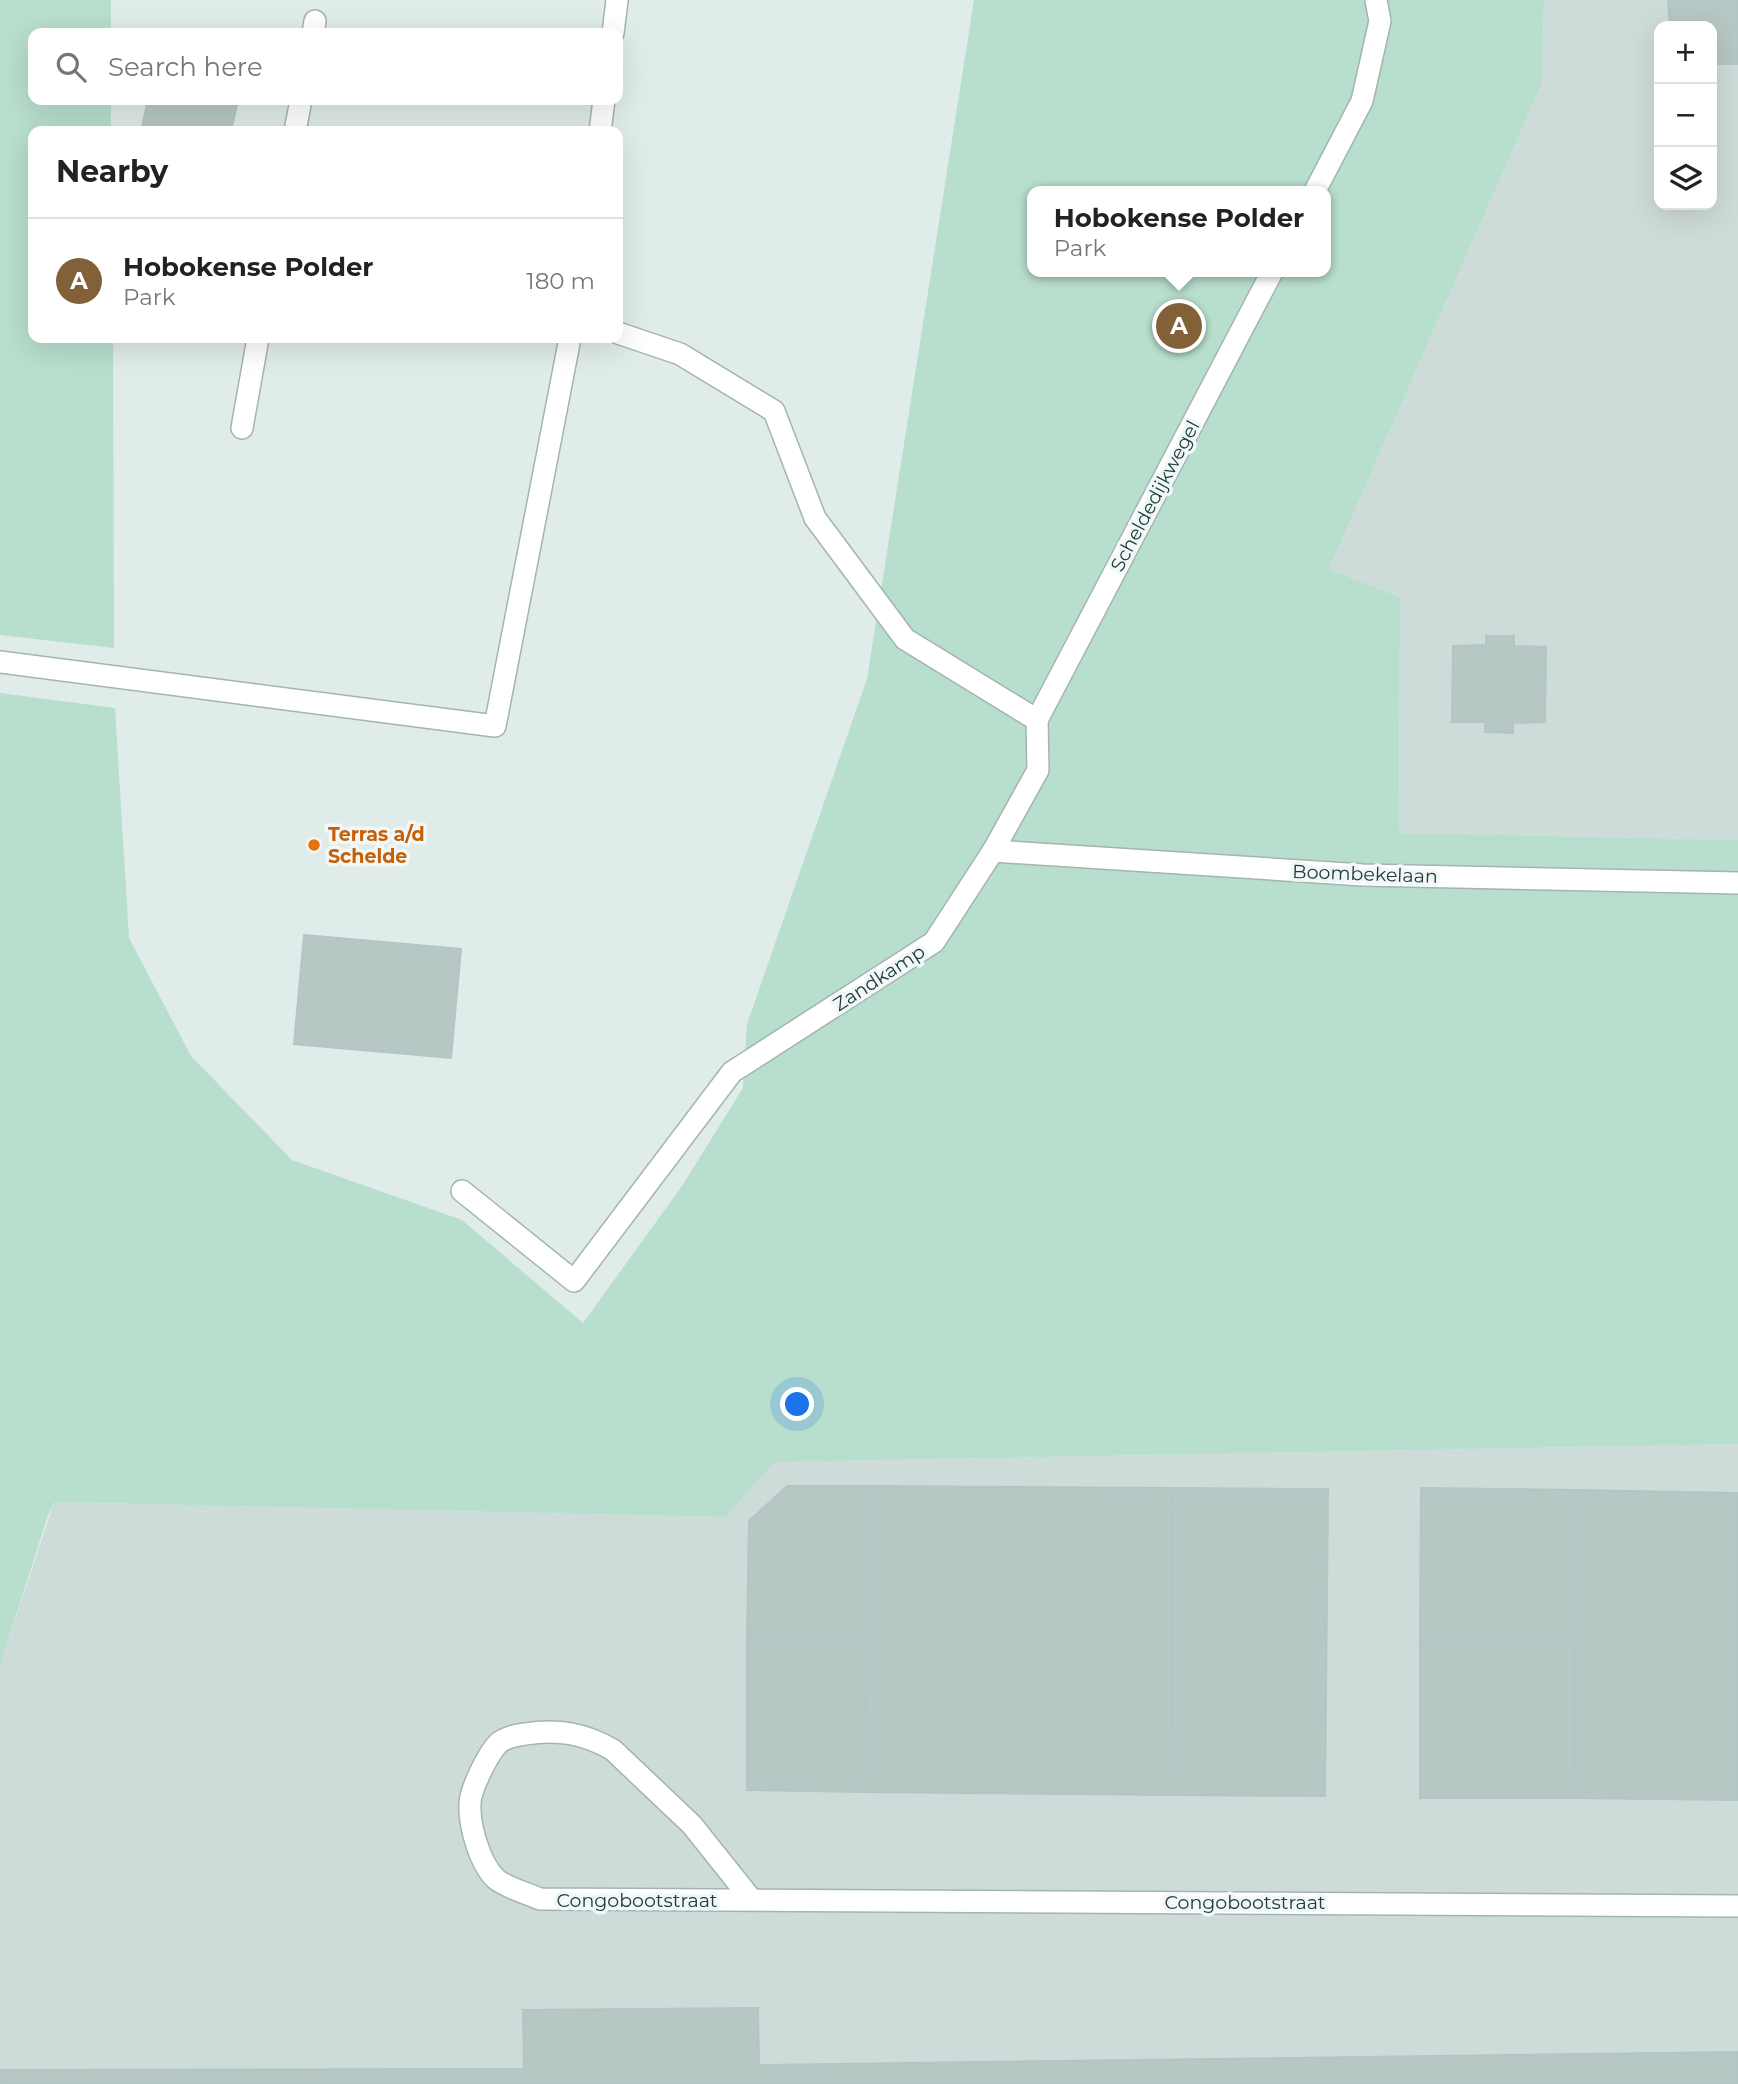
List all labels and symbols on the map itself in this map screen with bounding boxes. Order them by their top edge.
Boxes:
pin: A [1156,300,1202,352]
street label: Scheldedijkwegel [1106,417,1204,575]
place label: Terras a/d Schelde [328,823,425,868]
marker: Terras a/d Schelde [306,837,322,853]
street label: Boombekelaan [1292,860,1438,888]
street label: Zandkamp [829,940,929,1016]
your location [780,1387,814,1421]
street label: Congobootstraat [556,1889,718,1912]
street label: Congobootstraat [1164,1891,1326,1914]

